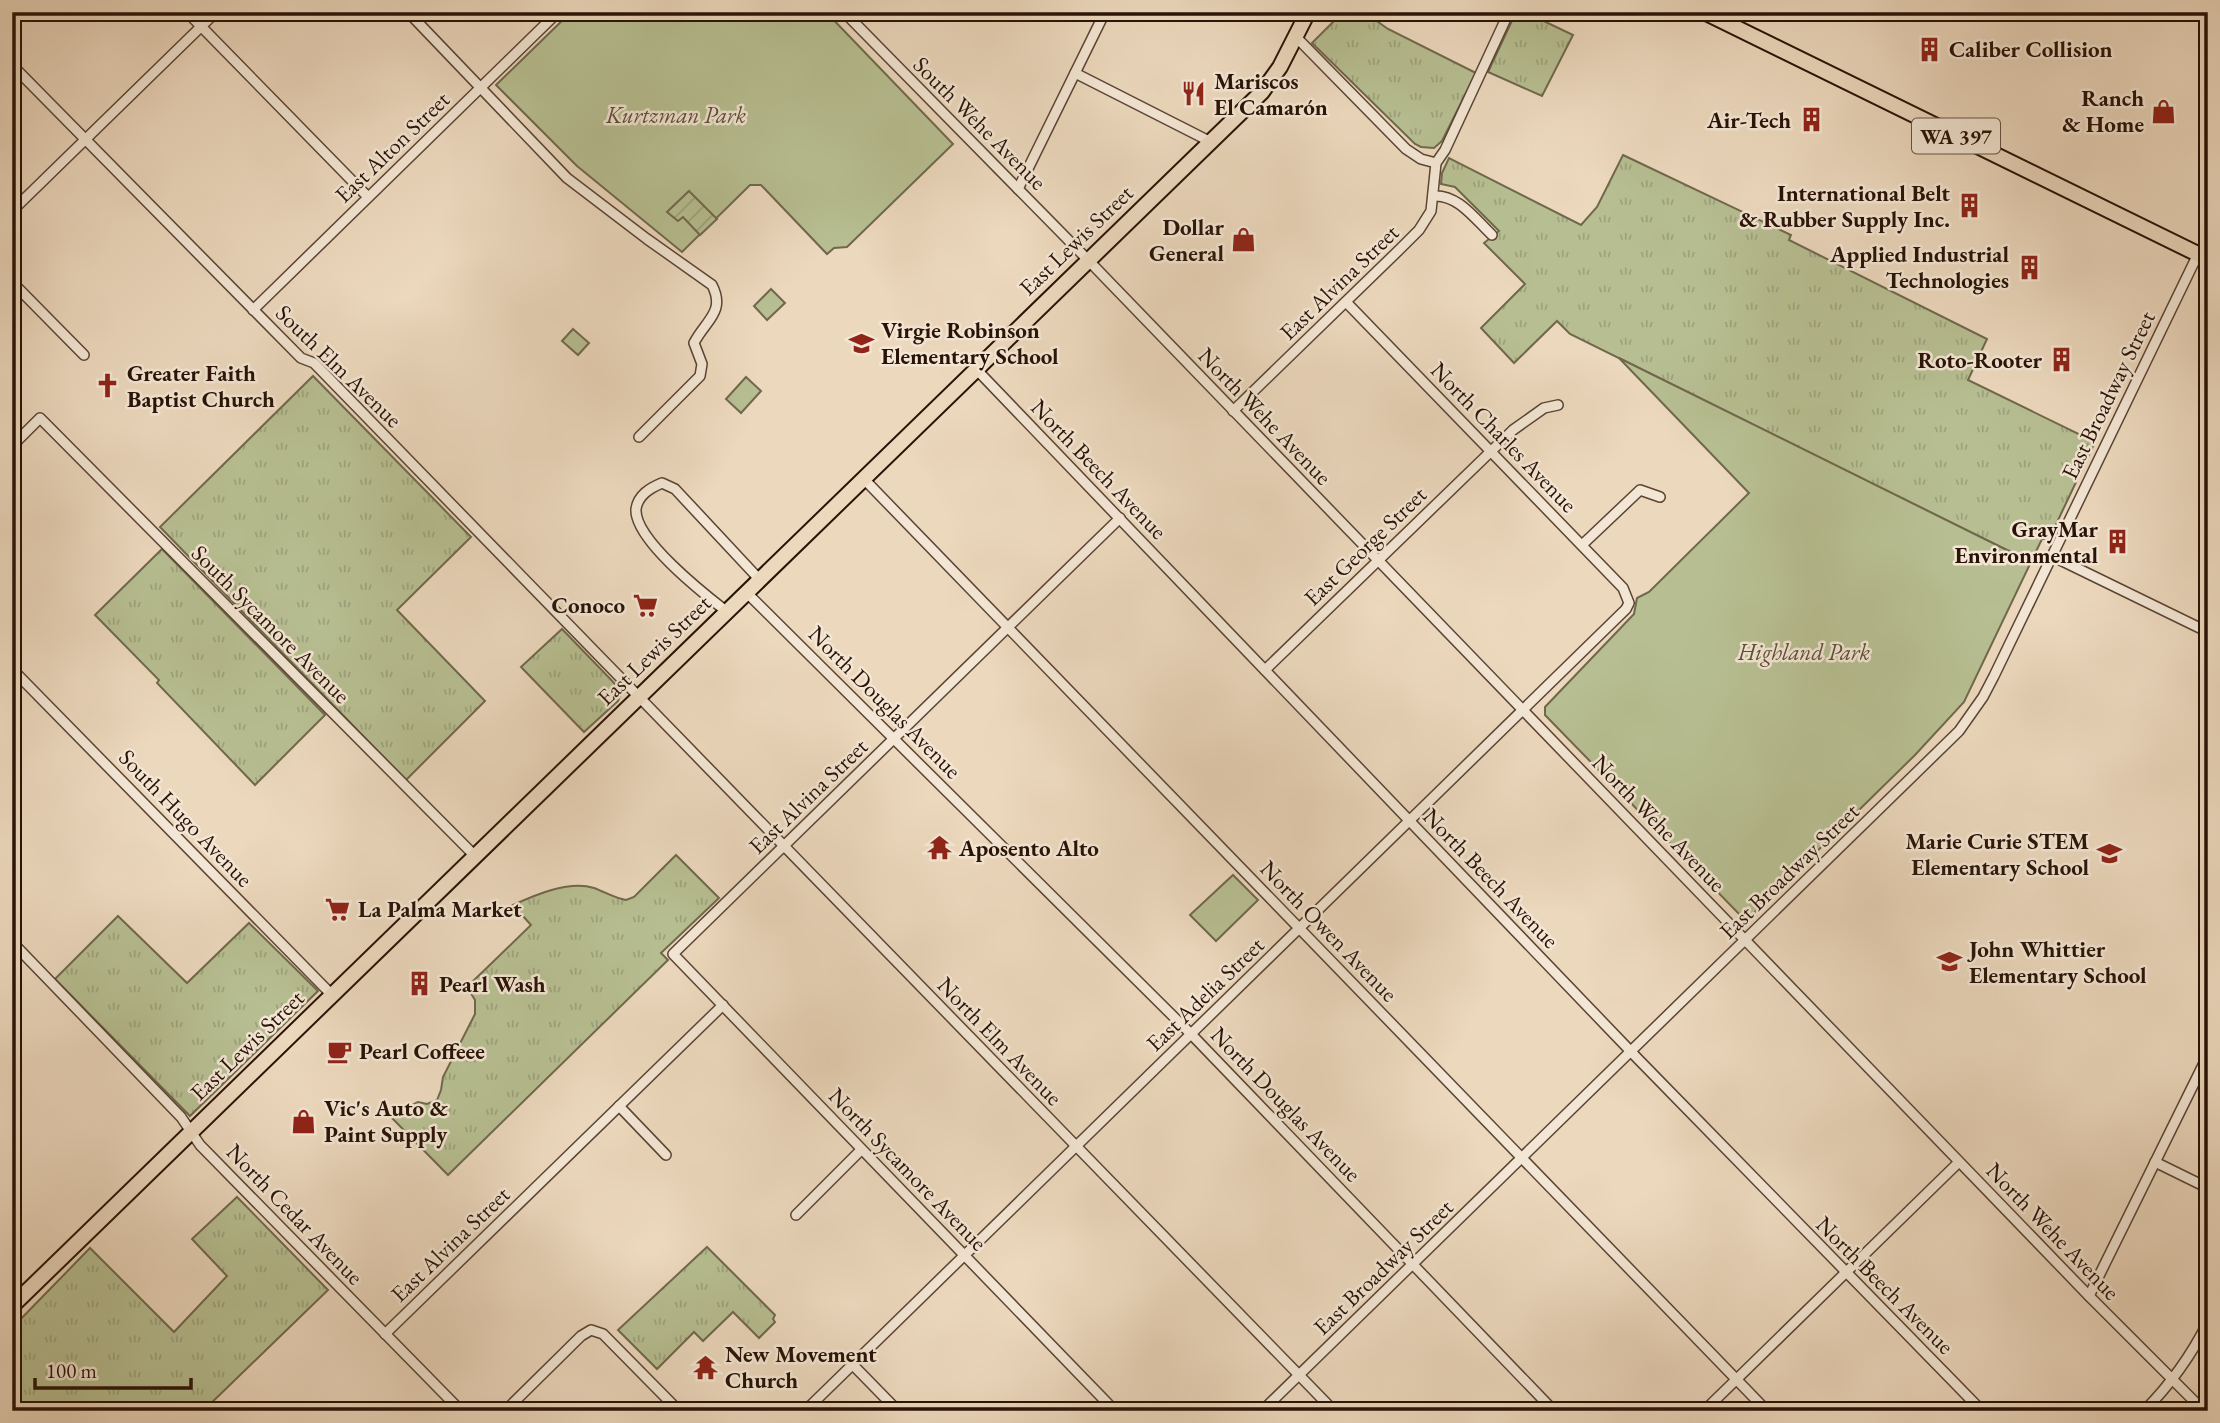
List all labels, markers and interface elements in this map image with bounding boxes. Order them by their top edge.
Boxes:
place label: Caliber Collision [1949,34,2113,64]
building icon: Caliber Collision [1915,35,1943,63]
street label: South Wehe Avenue [907,50,1053,196]
place label: Mariscos El Camarón [1214,66,1328,122]
restaurant icon: Mariscos El Camarón [1180,80,1208,108]
place label: Ranch & Home [2062,83,2144,139]
street label: East Alton Street [328,84,456,209]
shop icon: Ranch & Home [2150,97,2178,125]
park label: Kurtzman Park [605,100,746,130]
place label: Air-Tech [1706,105,1791,135]
building icon: Air-Tech [1797,106,1825,134]
road number: WA 397 [1912,118,2000,154]
street label: East Lewis Street [1013,178,1140,302]
place label: International Belt & Rubber Supply Inc. [1739,178,1950,234]
building icon: International Belt & Rubber Supply Inc. [1956,192,1984,220]
place label: Dollar General [1149,212,1224,268]
street label: East Alvina Street [1273,217,1406,346]
shop icon: Dollar General [1230,226,1258,254]
place label: Applied Industrial Technologies [1829,239,2009,295]
building icon: Applied Industrial Technologies [2015,253,2043,281]
street label: South Elm Avenue [269,298,409,434]
street label: East Broadway Street [2054,305,2162,484]
place label: Virgie Robinson Elementary School [881,315,1059,371]
school or university icon: Virgie Robinson Elementary School [847,329,875,357]
street label: North Wehe Avenue [1192,341,1338,491]
place label: Roto-Rooter [1918,345,2042,375]
building icon: Roto-Rooter [2048,346,2076,374]
street label: North Charles Avenue [1424,355,1584,519]
place label: Greater Faith Baptist Church [127,358,275,414]
church icon: Greater Faith Baptist Church [93,372,121,400]
street label: North Beech Avenue [1024,392,1174,546]
street label: East George Street [1297,479,1433,612]
place label: GrayMar Environmental [1955,514,2098,570]
building icon: GrayMar Environmental [2104,528,2132,556]
street label: South Sycamore Avenue [185,538,357,710]
street label: East Lewis Street [591,588,718,712]
place label: Conoco [552,590,625,620]
supermarket icon: Conoco [631,591,659,619]
street label: North Douglas Avenue [802,619,968,785]
park label: Highland Park [1737,637,1870,667]
street label: East Alvina Street [742,731,875,860]
street label: South Hugo Avenue [112,743,260,893]
street label: North Wehe Avenue [1586,748,1732,898]
street label: East Broadway Street [1713,796,1866,945]
street label: North Beech Avenue [1416,801,1566,955]
place label: Marie Curie STEM Elementary School [1905,826,2089,882]
place label: Aposento Alto [958,833,1099,863]
temple icon: Aposento Alto [925,834,953,862]
school or university icon: Marie Curie STEM Elementary School [2095,840,2123,868]
street label: North Owen Avenue [1254,854,1404,1008]
place label: La Palma Market [358,894,522,924]
supermarket icon: La Palma Market [324,895,352,923]
street label: East Adelia Street [1140,930,1271,1058]
place label: John Whittier Elementary School [1967,934,2147,990]
school or university icon: John Whittier Elementary School [1935,948,1963,976]
place label: Pearl Wash [439,969,546,999]
building icon: Pearl Wash [405,970,433,998]
street label: North Elm Avenue [931,970,1069,1112]
street label: East Lewis Street [184,983,311,1107]
street label: North Douglas Avenue [1204,1020,1368,1188]
place label: Pearl Coffeee [359,1036,485,1066]
cafe icon: Pearl Coffeee [325,1037,353,1065]
street label: North Sycamore Avenue [822,1081,994,1257]
place label: Vic's Auto & Paint Supply [324,1093,449,1149]
shop icon: Vic's Auto & Paint Supply [290,1107,318,1135]
street label: North Cedar Avenue [220,1137,370,1291]
street label: North Wehe Avenue [1980,1156,2126,1306]
street label: East Alvina Street [384,1179,517,1308]
street label: East Broadway Street [1307,1192,1460,1341]
street label: North Beech Avenue [1809,1209,1961,1361]
place label: New Movement Church [725,1339,877,1395]
scale bar [35,1346,191,1390]
temple icon: New Movement Church [691,1353,719,1381]
text: 100 m [46,1357,97,1384]

